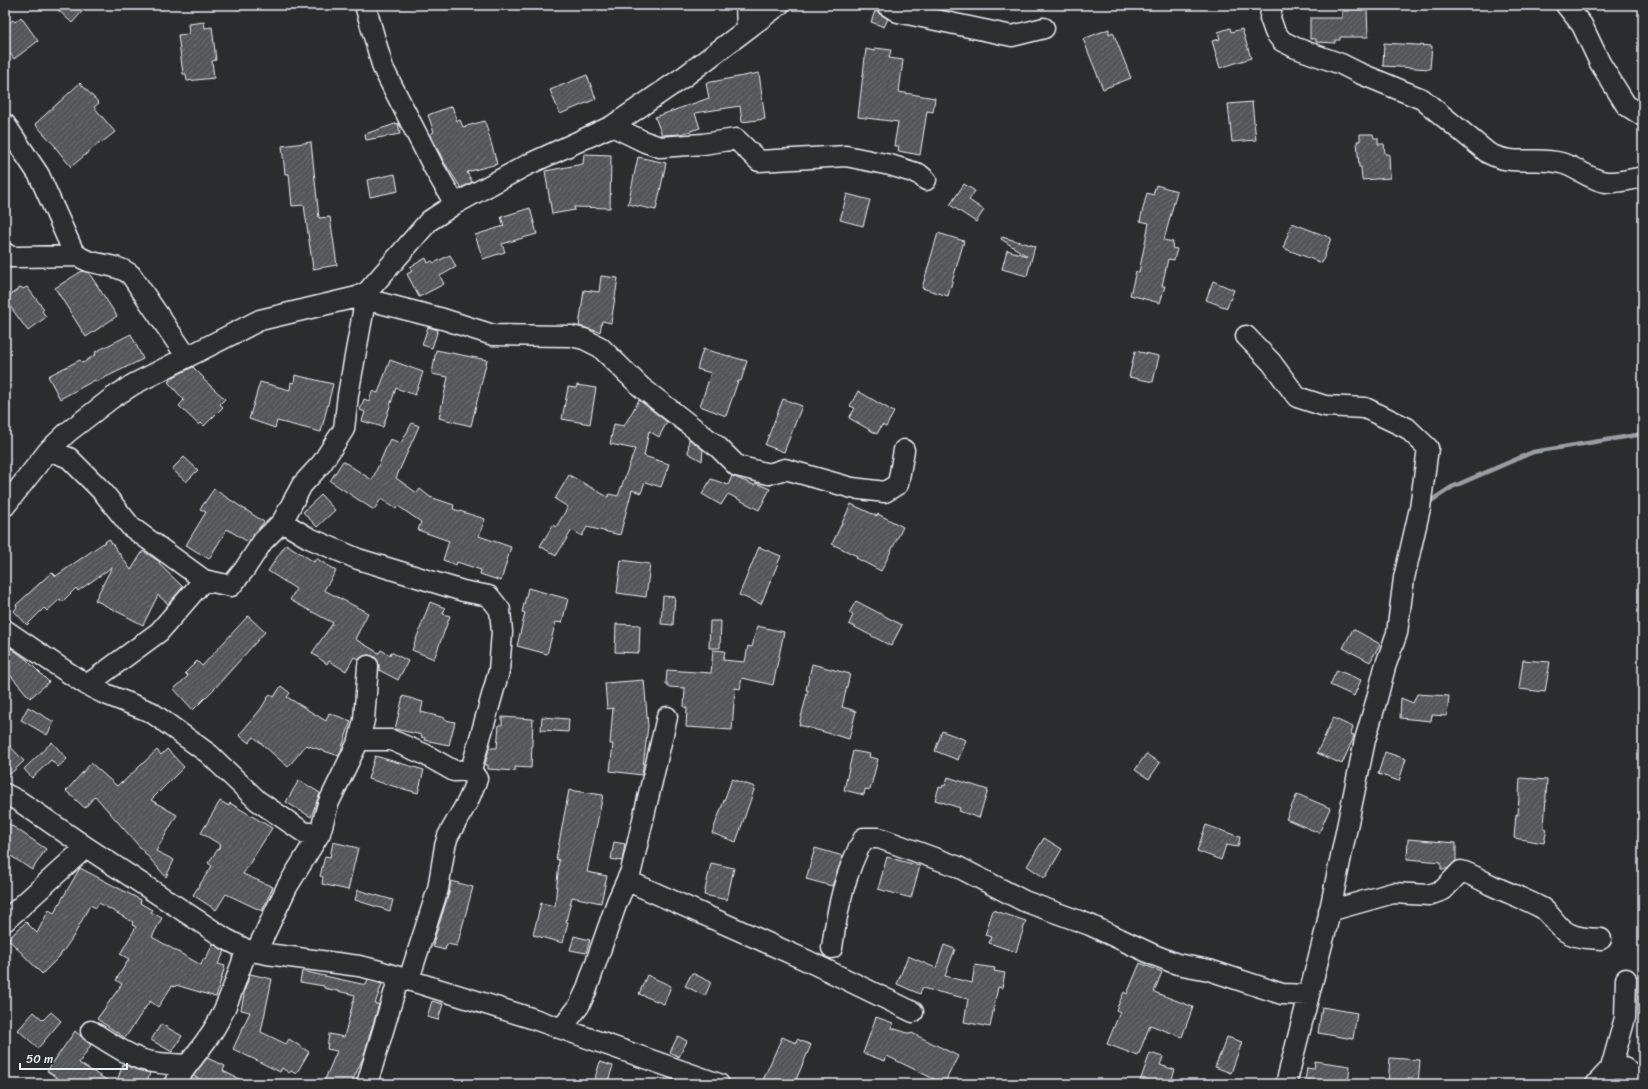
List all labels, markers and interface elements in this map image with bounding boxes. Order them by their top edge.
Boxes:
scale bar [20,1045,127,1071]
text: 50 m [26,1048,53,1070]

